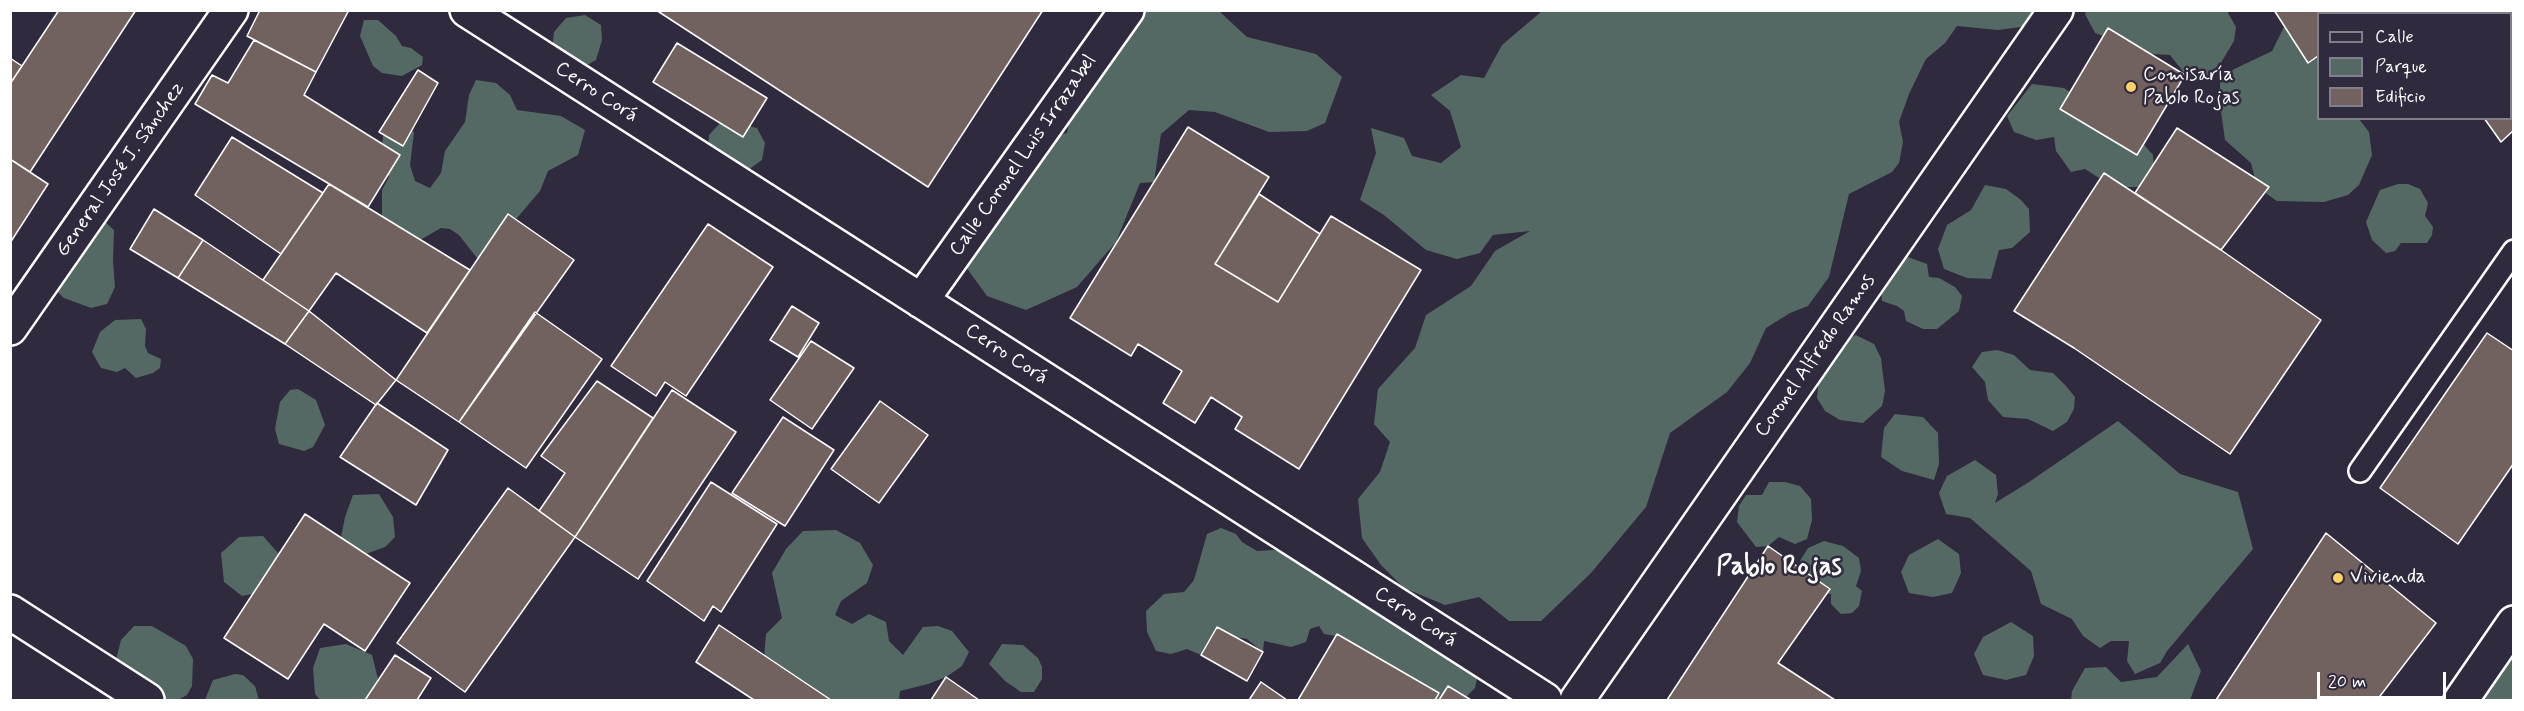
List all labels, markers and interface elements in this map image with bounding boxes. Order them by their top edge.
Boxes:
legend [2317,12,2512,120]
text: Calle [2375,25,2414,49]
street label: Calle Coronel Luis Irrazabel [945,51,1103,261]
text: Parque [2375,55,2427,79]
street label: Cerro Corá [550,57,642,129]
place label: Comisaría Pablo Rojas [2143,64,2240,111]
street label: General José J. Sánchez [52,78,190,262]
marker: Comisaría Pablo Rojas [2124,80,2138,94]
text: Edificio [2375,85,2426,109]
street label: Coronel Alfredo Ramos [1751,270,1881,442]
street label: Cerro Corá [960,319,1052,391]
district label: Pablo Rojas [1716,553,1842,585]
place label: Vivienda [2350,566,2426,590]
marker: Vivienda [2331,571,2345,585]
street label: Cerro Corá [1369,582,1461,654]
scale bar [2320,660,2449,698]
text: 20 m [2328,670,2366,694]

